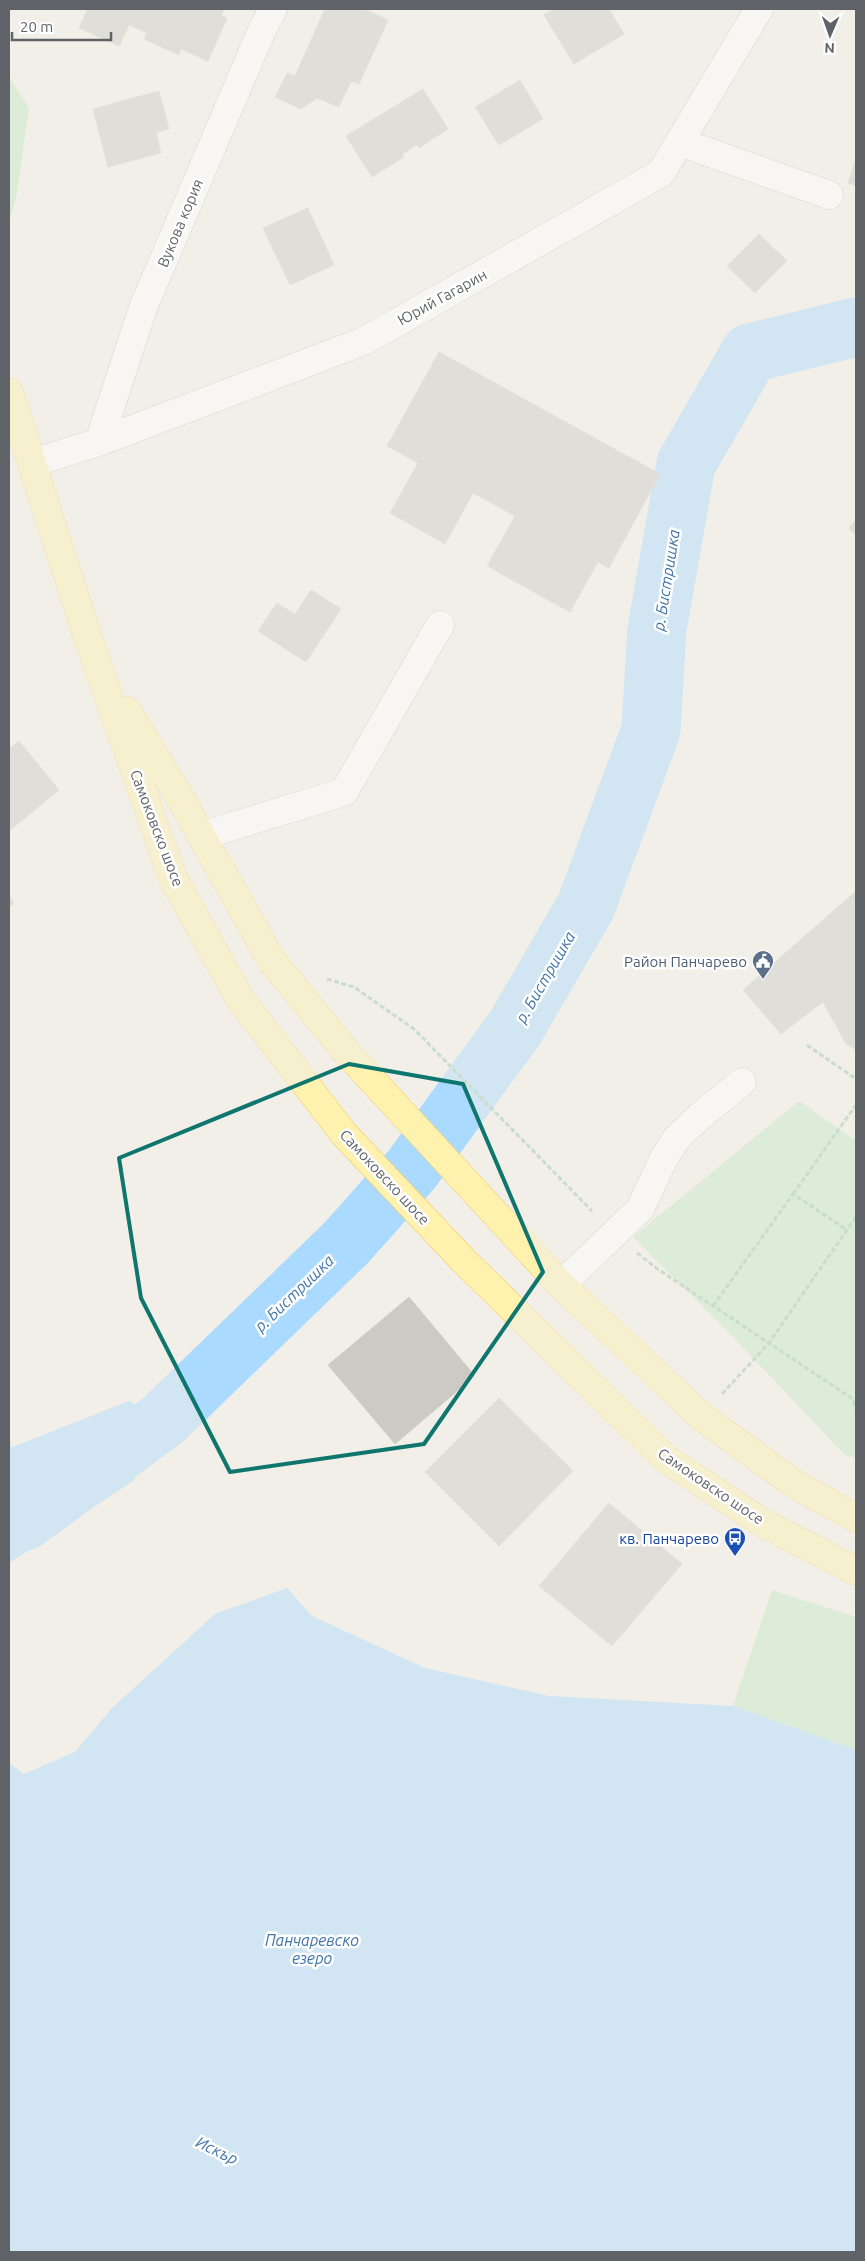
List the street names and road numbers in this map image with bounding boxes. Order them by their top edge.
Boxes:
street label: Вукова кория [154,176,206,270]
street label: Юрий Гагарин [394,265,490,329]
street label: Самоковско шосе [127,767,187,889]
street label: Самоковско шосе [337,1126,433,1228]
street label: Самоковско шосе [655,1444,767,1528]

